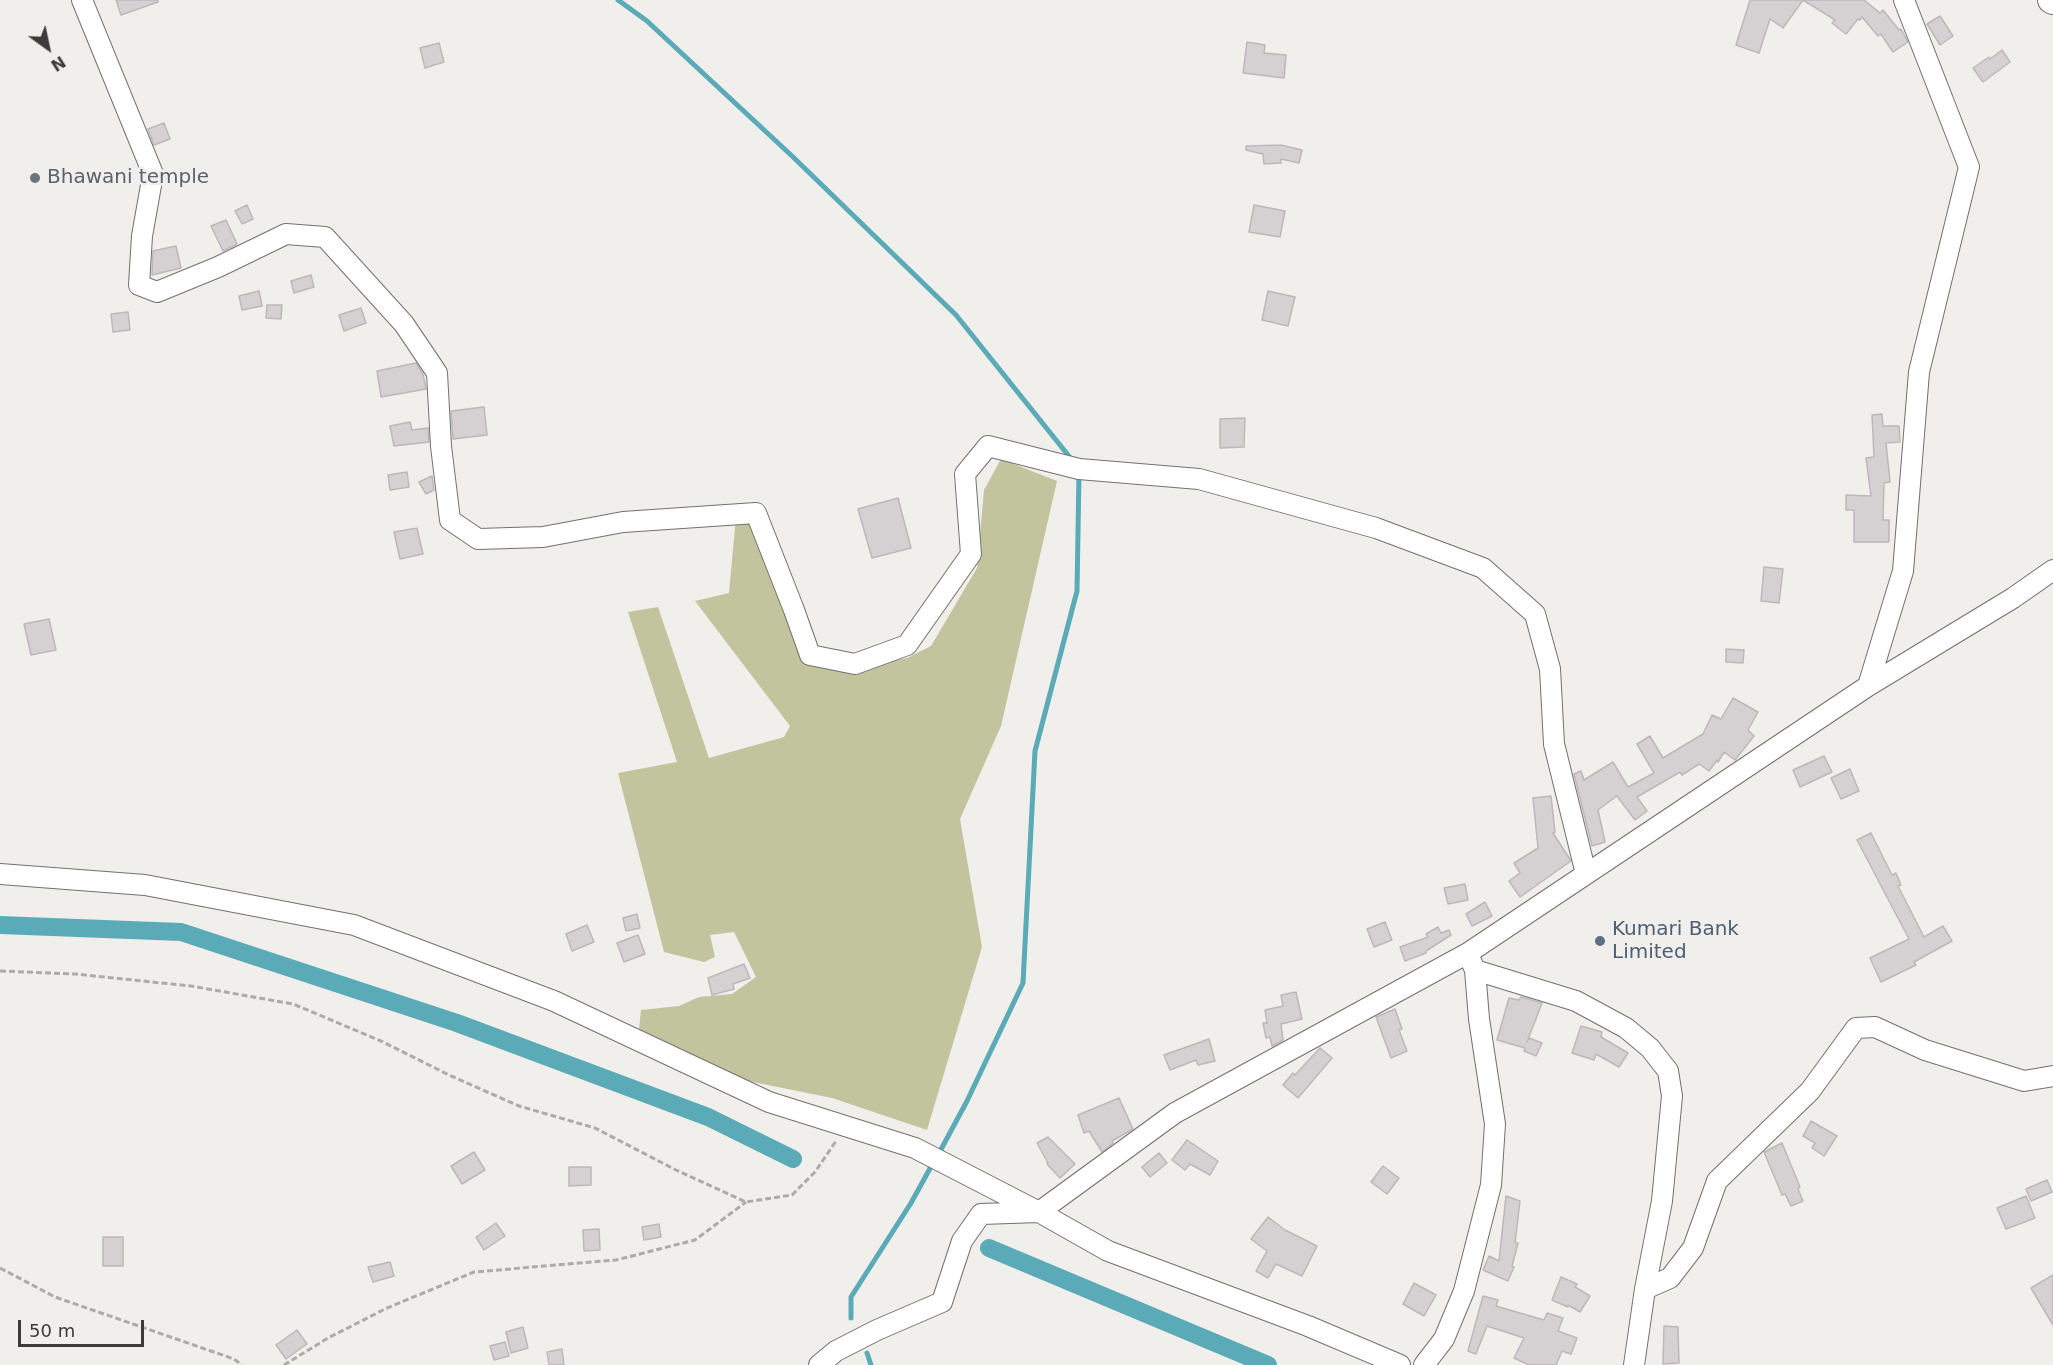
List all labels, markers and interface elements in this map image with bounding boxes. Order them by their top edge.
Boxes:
north arrow [18,18,78,78]
text: N [47,52,69,75]
place label: Bhawani temple [47,166,209,190]
marker: Bhawani temple [28,171,42,185]
place label: Kumari Bank Limited [1612,918,1739,965]
marker: Kumari Bank Limited [1593,934,1607,948]
scale bar [21,1308,147,1346]
text: 50 m [29,1320,75,1341]

